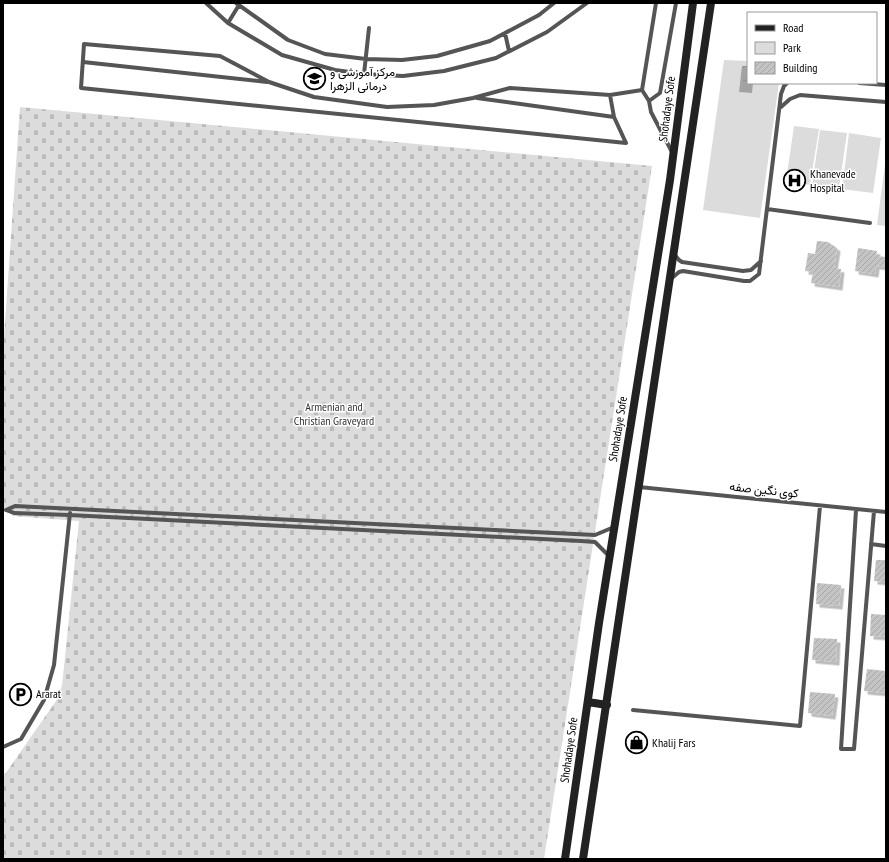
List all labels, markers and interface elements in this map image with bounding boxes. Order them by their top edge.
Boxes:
legend [747,12,877,84]
text: Road [783,20,803,35]
text: Park [783,40,801,55]
text: Building [783,60,818,75]
place label: مرکز آموزشی و درمانی الزهرا [330,64,395,94]
school or university icon: مرکز آموزشی و درمانی الزهرا [301,66,327,92]
street label: Shohadaye Sofe [655,75,678,143]
place label: Khanevade Hospital [810,166,856,195]
hospital icon: Khanevade Hospital [782,168,808,194]
street label: Shohadaye Sofe [605,395,630,463]
park label: Armenian and Christian Graveyard [294,399,374,428]
street label: کوی نگین صفه [729,478,799,502]
parking icon: Ararat [8,681,34,707]
place label: Ararat [36,686,62,701]
street label: Shohadaye Sofe [556,716,581,784]
shop icon: Khalij Fars [623,730,649,756]
place label: Khalij Fars [652,735,696,750]

